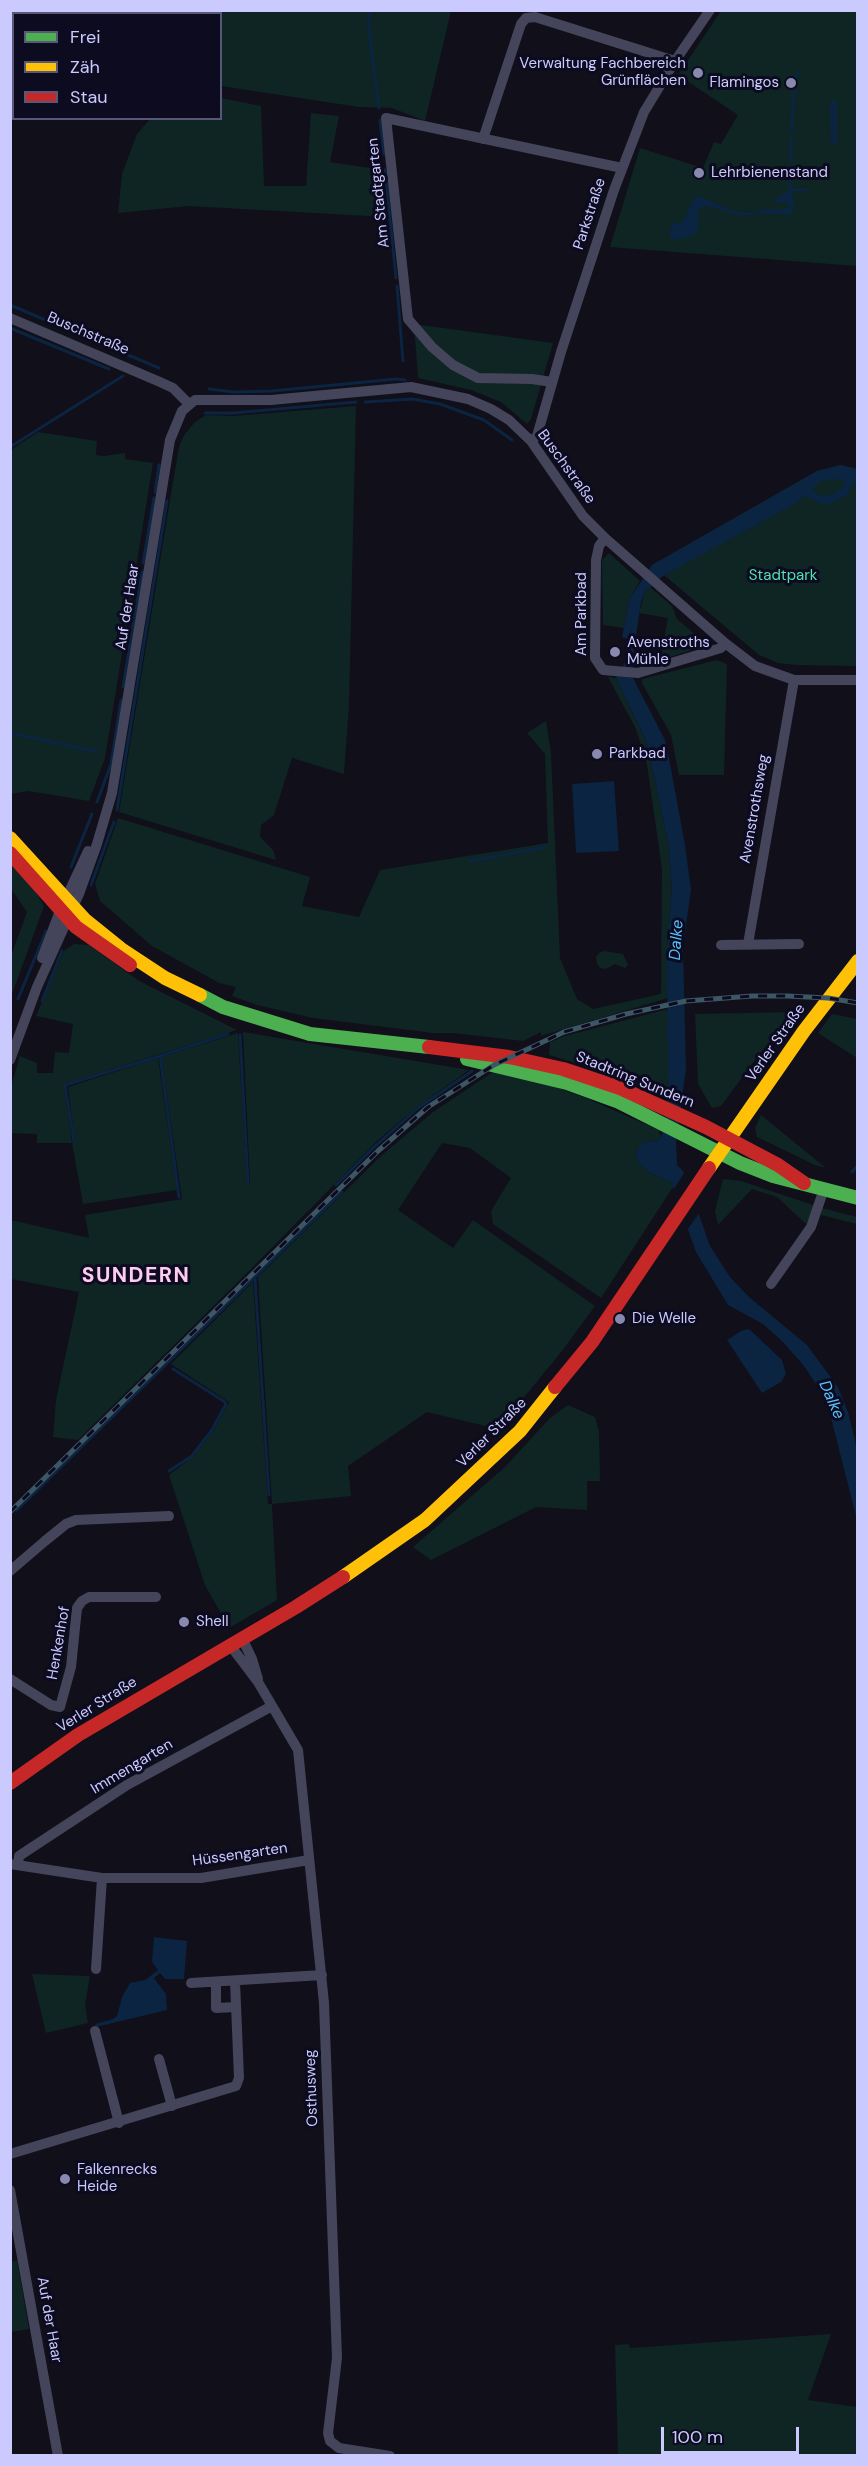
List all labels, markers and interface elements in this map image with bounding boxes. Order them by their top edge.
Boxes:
legend [12,12,222,120]
text: Frei [70,25,101,49]
text: Zäh [70,55,100,79]
place label: Verwaltung Fachbereich Grünflächen [519,55,686,90]
marker: Verwaltung Fachbereich Grünflächen [691,66,705,80]
place label: Flamingos [709,74,779,92]
marker: Flamingos [784,76,798,90]
text: Stau [70,85,108,109]
street label: Am Stadtgarten [364,137,394,249]
place label: Lehrbienenstand [711,164,828,182]
marker: Lehrbienenstand [692,166,706,180]
street label: Parkstraße [570,176,610,252]
street label: Buschstraße [44,309,132,359]
street label: Buschstraße [533,426,599,508]
street label: Auf der Haar [112,563,144,651]
park label: Stadtpark [749,567,817,585]
street label: Am Parkbad [573,572,591,656]
place label: Avenstroths Mühle [627,634,710,669]
marker: Avenstroths Mühle [608,645,622,659]
place label: Parkbad [609,745,666,763]
marker: Parkbad [590,747,604,761]
street label: Avenstrothsweg [737,753,773,865]
water label: Dalke [666,919,688,961]
street label: Verler Straße [743,1001,809,1085]
street label: Stadtring Sundern [573,1048,697,1112]
district label: SUNDERN [82,1263,190,1289]
place label: Die Welle [632,1310,696,1328]
marker: Die Welle [613,1312,627,1326]
water label: Dalke [814,1378,848,1422]
street label: Verler Straße [453,1394,531,1472]
street label: Henkenhof [44,1605,74,1681]
place label: Shell [196,1613,229,1631]
marker: Shell [177,1615,191,1629]
street label: Verler Straße [54,1673,140,1737]
street label: Immengarten [88,1736,176,1798]
street label: Hüssengarten [191,1839,289,1871]
street label: Osthusweg [302,2049,322,2127]
place label: Falkenrecks Heide [77,2161,157,2196]
marker: Falkenrecks Heide [58,2172,72,2186]
street label: Auf der Haar [33,2276,65,2364]
scale bar [664,2415,802,2453]
text: 100 m [672,2425,723,2449]

